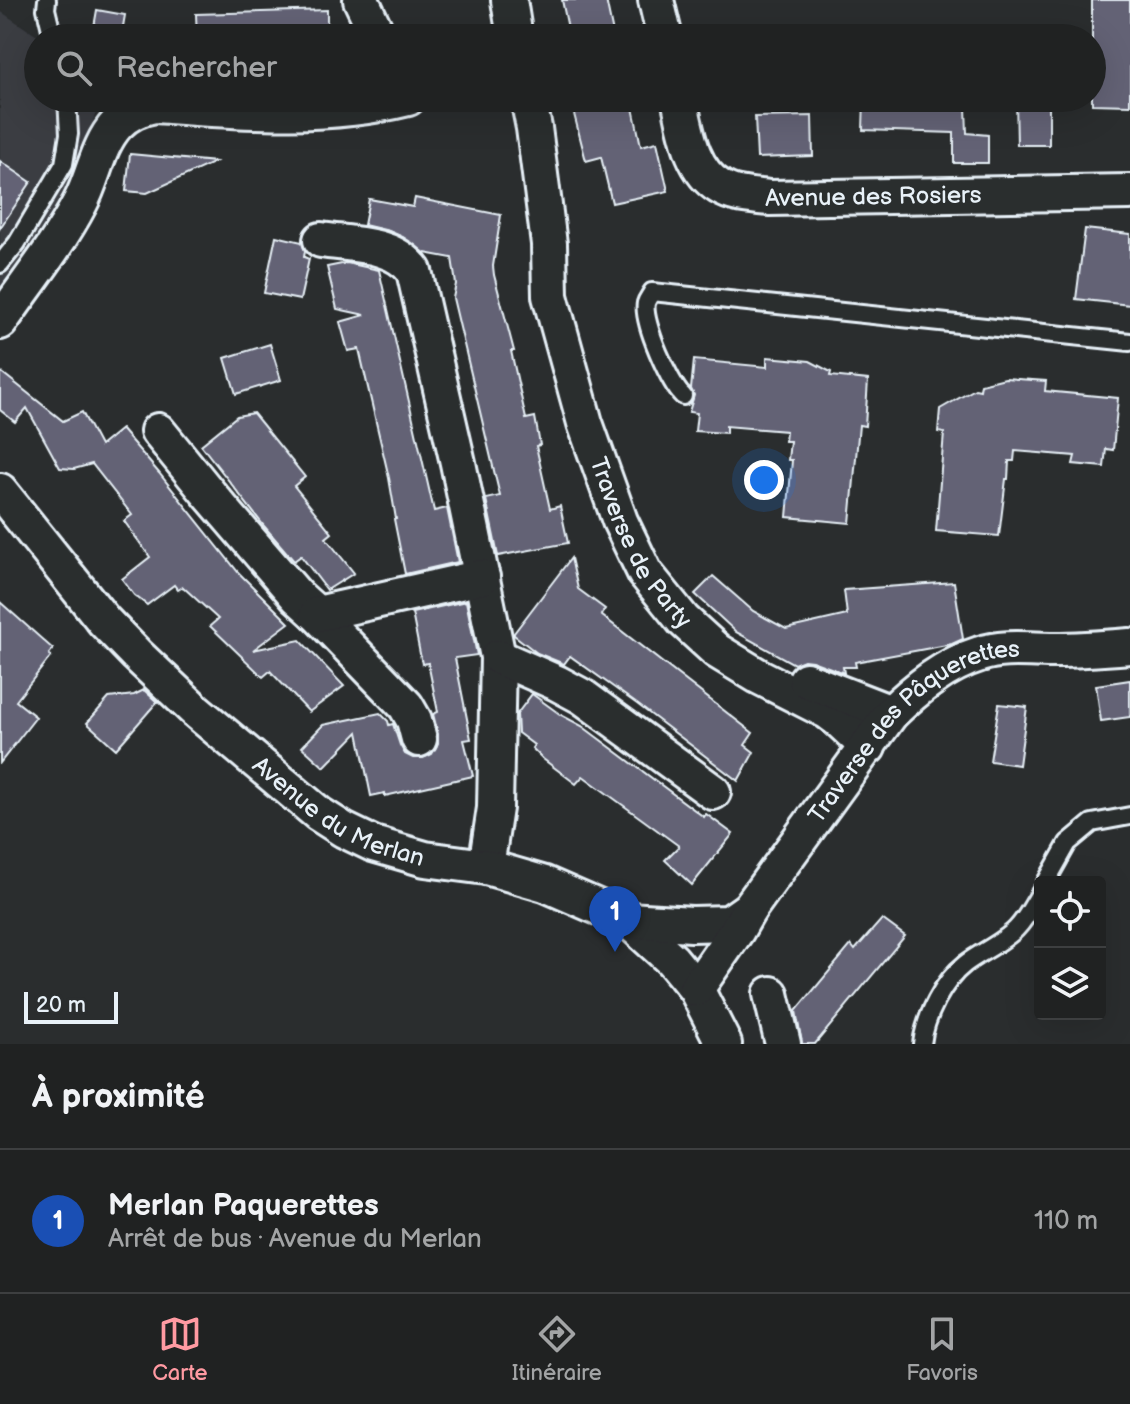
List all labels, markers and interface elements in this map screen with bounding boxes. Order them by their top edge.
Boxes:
search box [24,24,1106,112]
icon: search [52,46,96,90]
text: Rechercher [116,50,277,86]
street label: Avenue des Rosiers [765,180,982,213]
street label: Traverse de Party [584,453,697,635]
your location [744,460,784,500]
street label: Traverse des Pâquerettes [802,634,1020,829]
street label: Avenue du Merlan [247,750,428,873]
map controls [1034,876,1106,1020]
button: locate [1034,876,1106,948]
pin: 1 [589,886,641,952]
button: layers [1034,948,1106,1020]
scale bar [24,988,118,1024]
text: 20 m [36,992,86,1019]
text: À proximité [32,1076,205,1117]
text: Merlan Paquerettes [108,1188,379,1224]
text: 1 [53,1206,63,1237]
text: 110 m [1034,1206,1098,1237]
text: Arrêt de bus · Avenue du Merlan [108,1224,482,1255]
tab: Carte [152,1312,208,1387]
tab: Itinéraire [512,1312,602,1387]
tab: Favoris [906,1312,978,1387]

